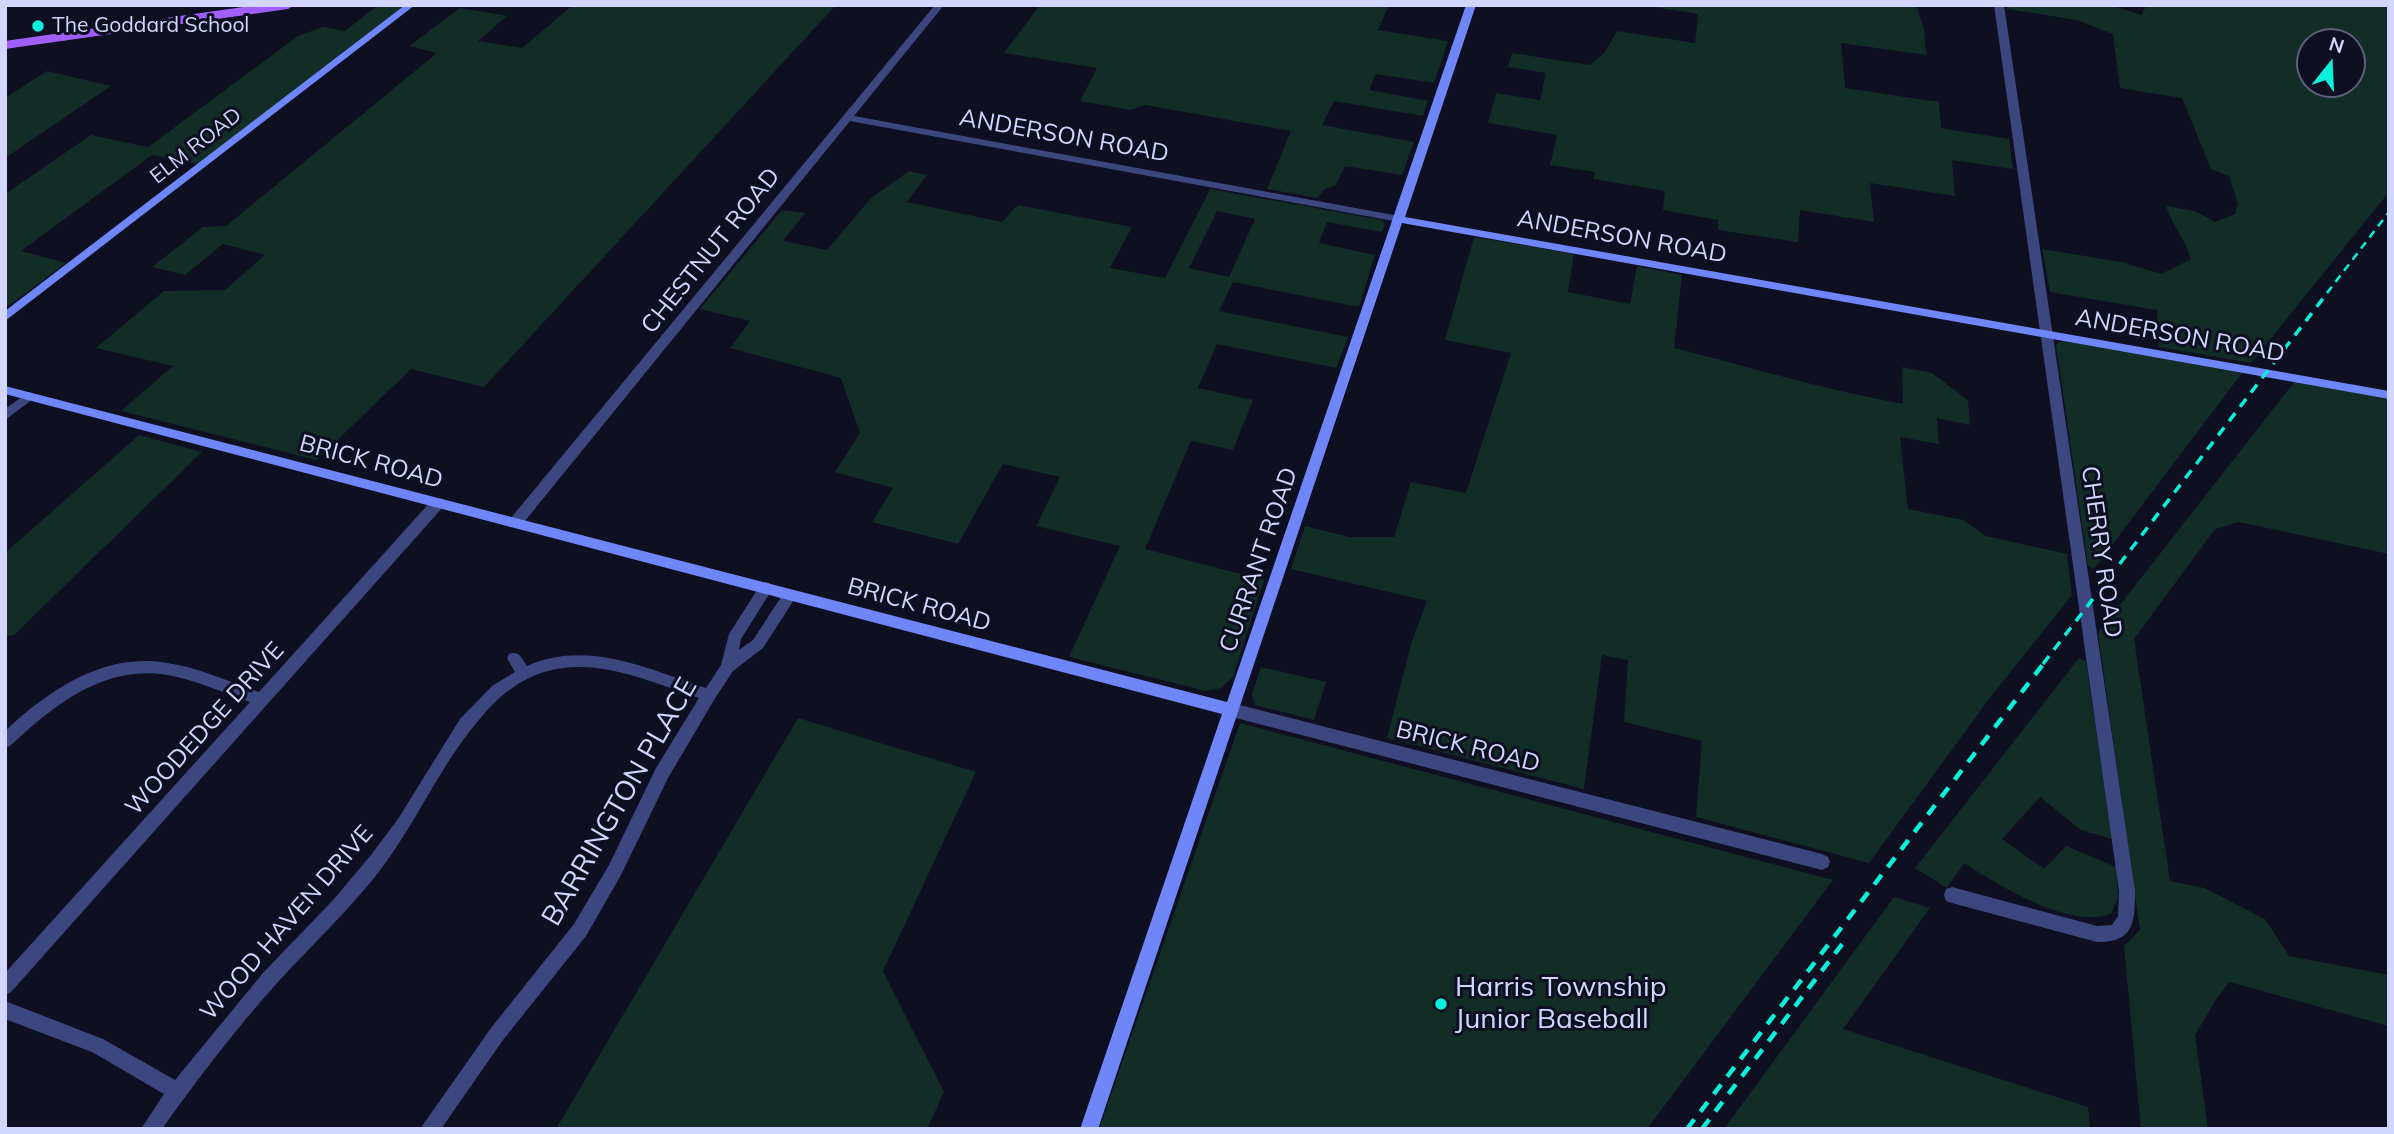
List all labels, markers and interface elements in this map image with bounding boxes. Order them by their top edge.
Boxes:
place label: The Goddard School [52,13,249,39]
marker: The Goddard School [30,18,46,34]
north arrow [2296,28,2366,98]
text: N [2326,31,2347,59]
street label: ELM ROAD [145,103,247,189]
street label: ANDERSON ROAD [957,103,1171,169]
street label: CHESTNUT ROAD [636,163,786,339]
street label: ANDERSON ROAD [1515,204,1729,270]
street label: ANDERSON ROAD [2073,303,2287,369]
street label: BRICK ROAD [296,429,446,495]
street label: CURRANT ROAD [1214,464,1304,656]
street label: CHERRY ROAD [2075,464,2127,640]
street label: BRICK ROAD [844,572,994,638]
street label: WOODEDGE DRIVE [120,637,290,821]
street label: BARRINGTON PLACE [535,672,705,932]
street label: BRICK ROAD [1393,715,1543,779]
street label: WOOD HAVEN DRIVE [194,820,380,1026]
place label: Harris Township Junior Baseball [1455,971,1666,1037]
marker: Harris Township Junior Baseball [1433,996,1449,1012]

